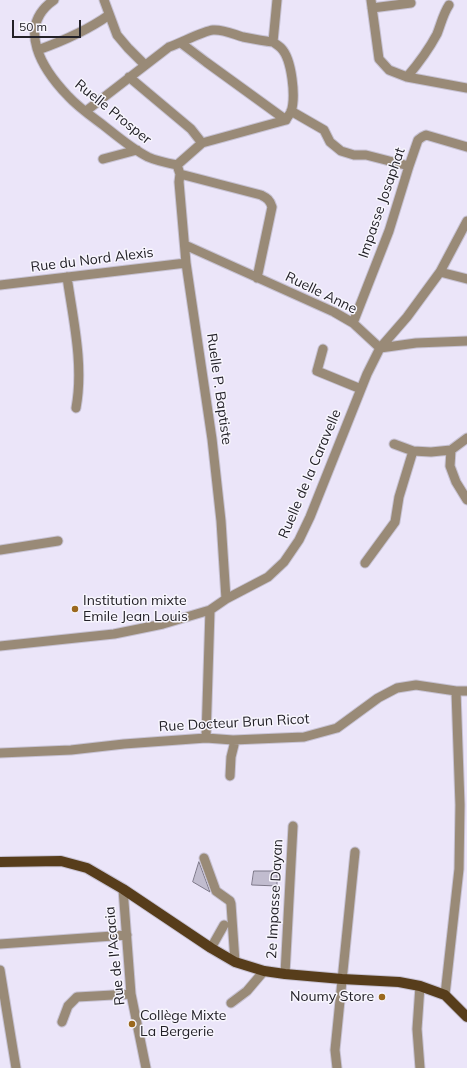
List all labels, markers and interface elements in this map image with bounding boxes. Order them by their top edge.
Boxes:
scale bar [14,12,83,38]
text: 50 m [19,19,47,34]
street label: Ruelle Prosper [71,76,155,148]
street label: Impasse Josaphat [355,146,409,260]
street label: Rue du Nord Alexis [30,244,154,276]
street label: Ruelle Anne [282,268,360,318]
street label: Ruelle P. Baptiste [203,332,235,446]
street label: Ruelle de la Caravelle [275,407,345,541]
place label: Institution mixte Emile Jean Louis [83,593,188,626]
marker: Institution mixte Emile Jean Louis [70,604,80,614]
street label: Rue Docteur Brun Ricot [158,711,310,735]
street label: 2e Impasse Dayan [263,839,287,959]
street label: Rue de l'Acacia [101,906,129,1006]
place label: Noumy Store [290,989,374,1005]
marker: Noumy Store [377,992,387,1002]
place label: Collège Mixte La Bergerie [140,1008,226,1040]
marker: Collège Mixte La Bergerie [127,1019,137,1029]

